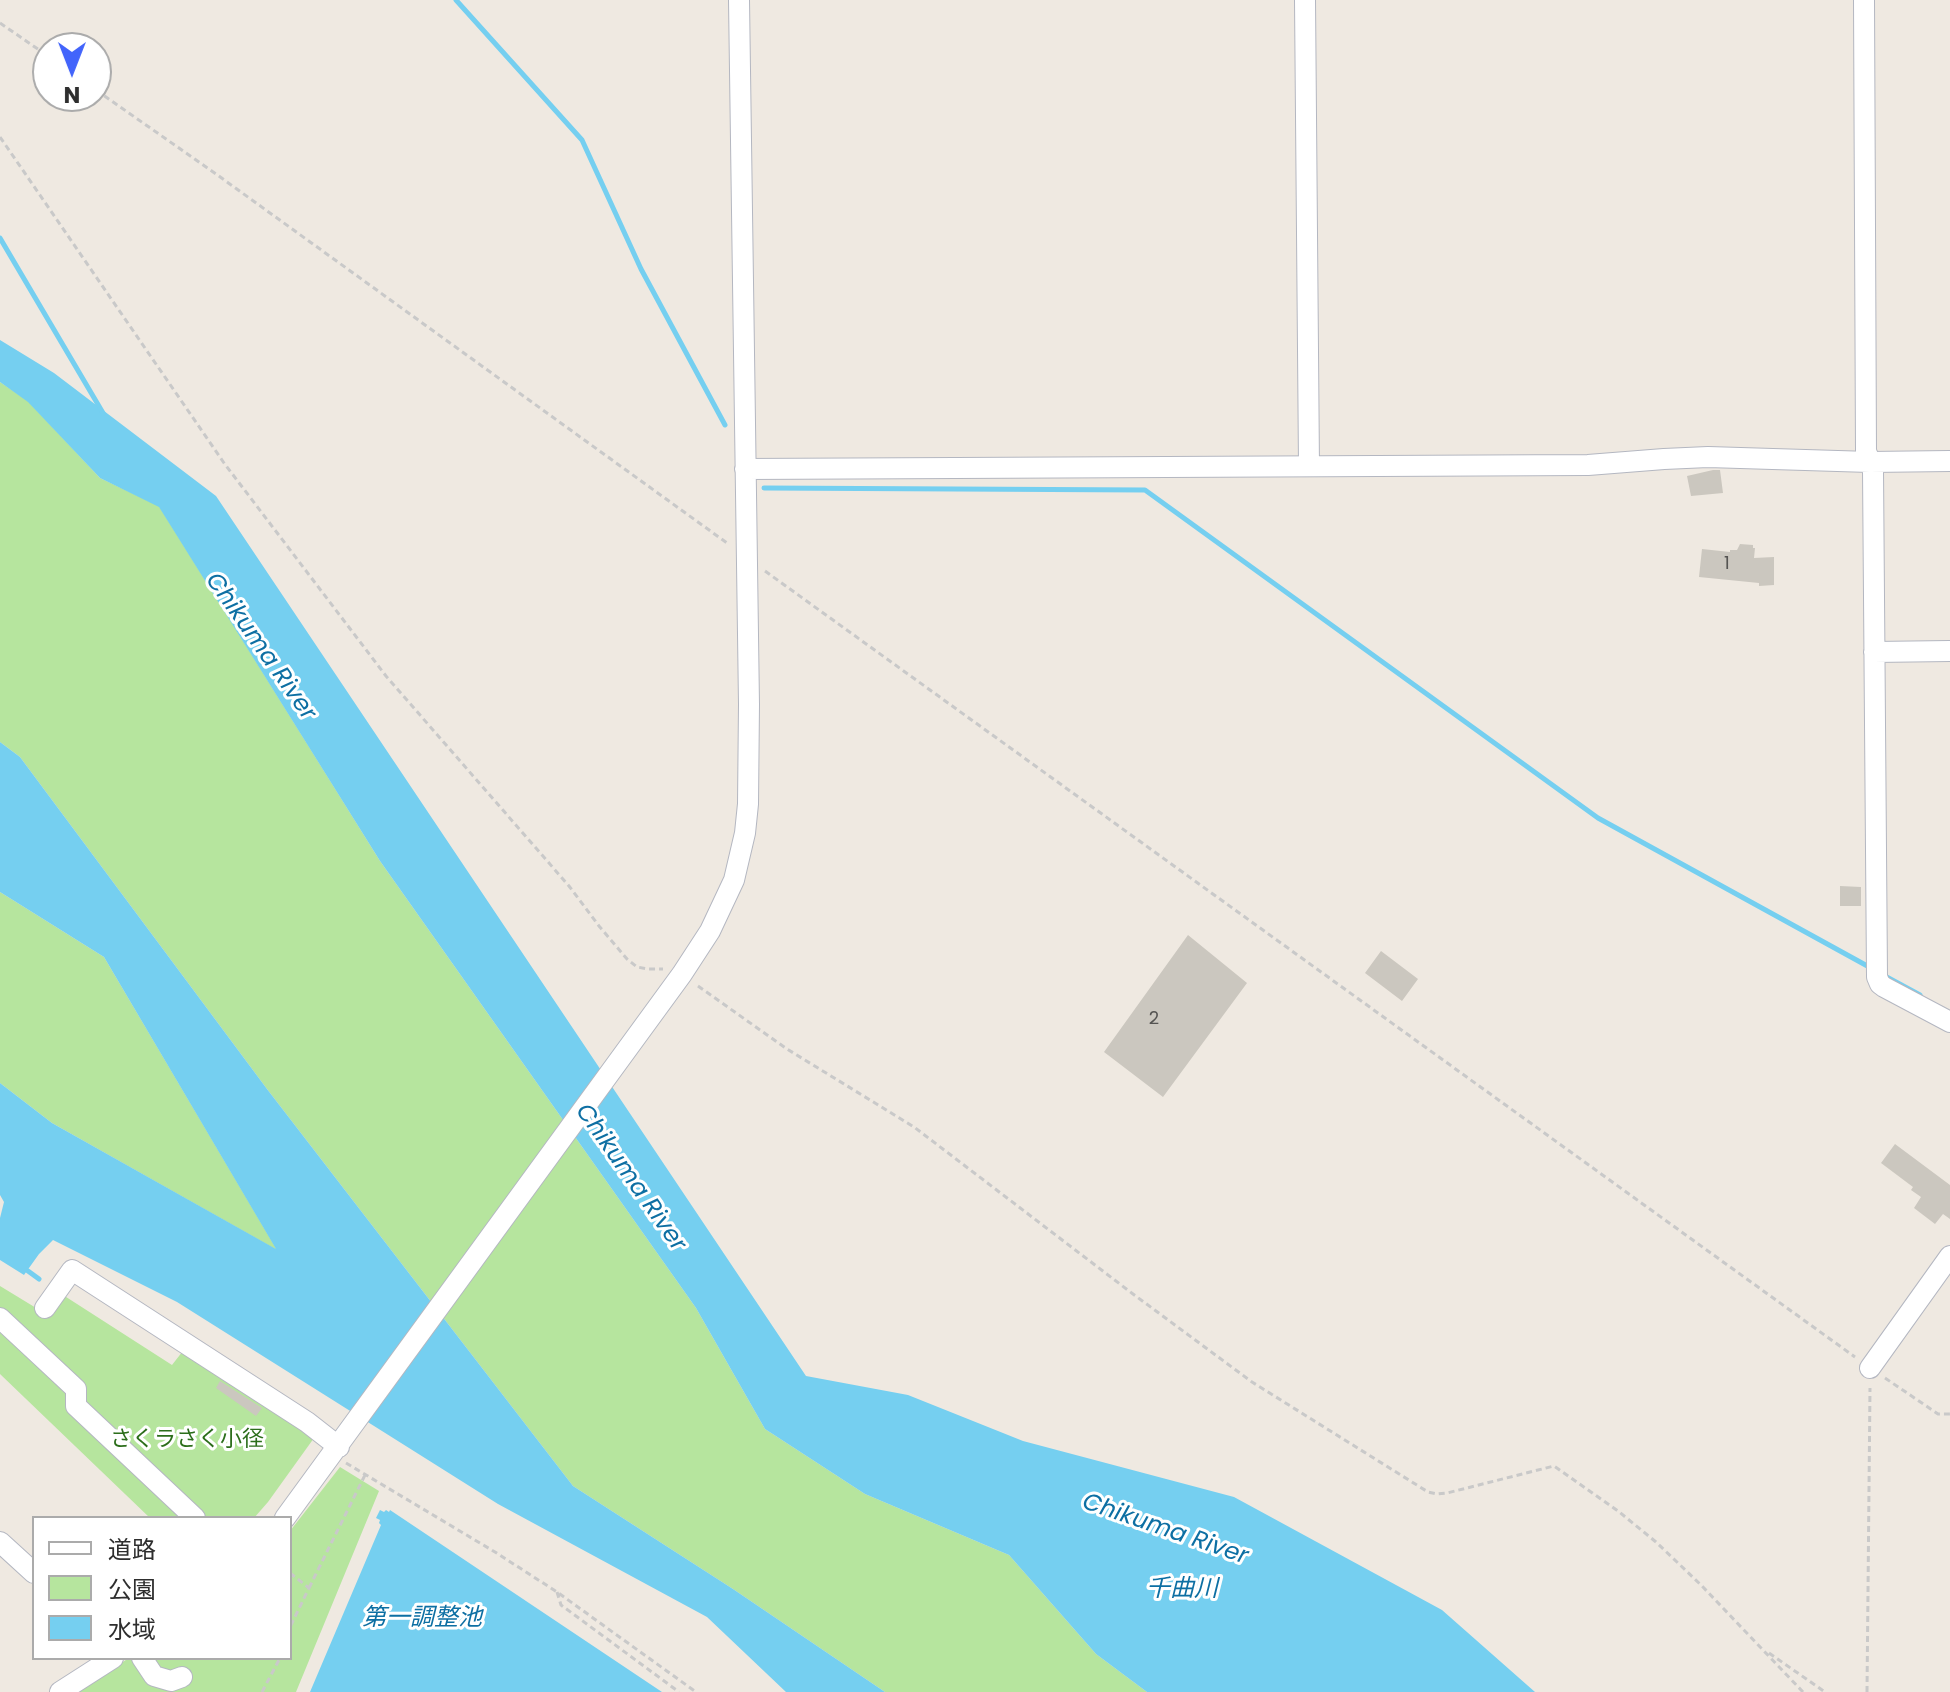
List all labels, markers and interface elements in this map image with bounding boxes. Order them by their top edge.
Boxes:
north arrow [32,32,112,112]
text: N [64,79,80,110]
house number: 1 [1724,553,1730,575]
water label: Chikuma River [198,568,322,726]
house number: 2 [1149,1008,1159,1030]
water label: Chikuma River [568,1099,692,1257]
park label: さくラさく小径 [110,1427,264,1453]
water label: Chikuma River [1078,1488,1252,1572]
legend [32,1516,292,1660]
text: 道路 [108,1533,156,1566]
text: 公園 [108,1573,156,1606]
water label: 千曲川 [1146,1576,1218,1604]
water label: 第一調整池 [362,1605,482,1633]
text: 水域 [108,1613,156,1646]

